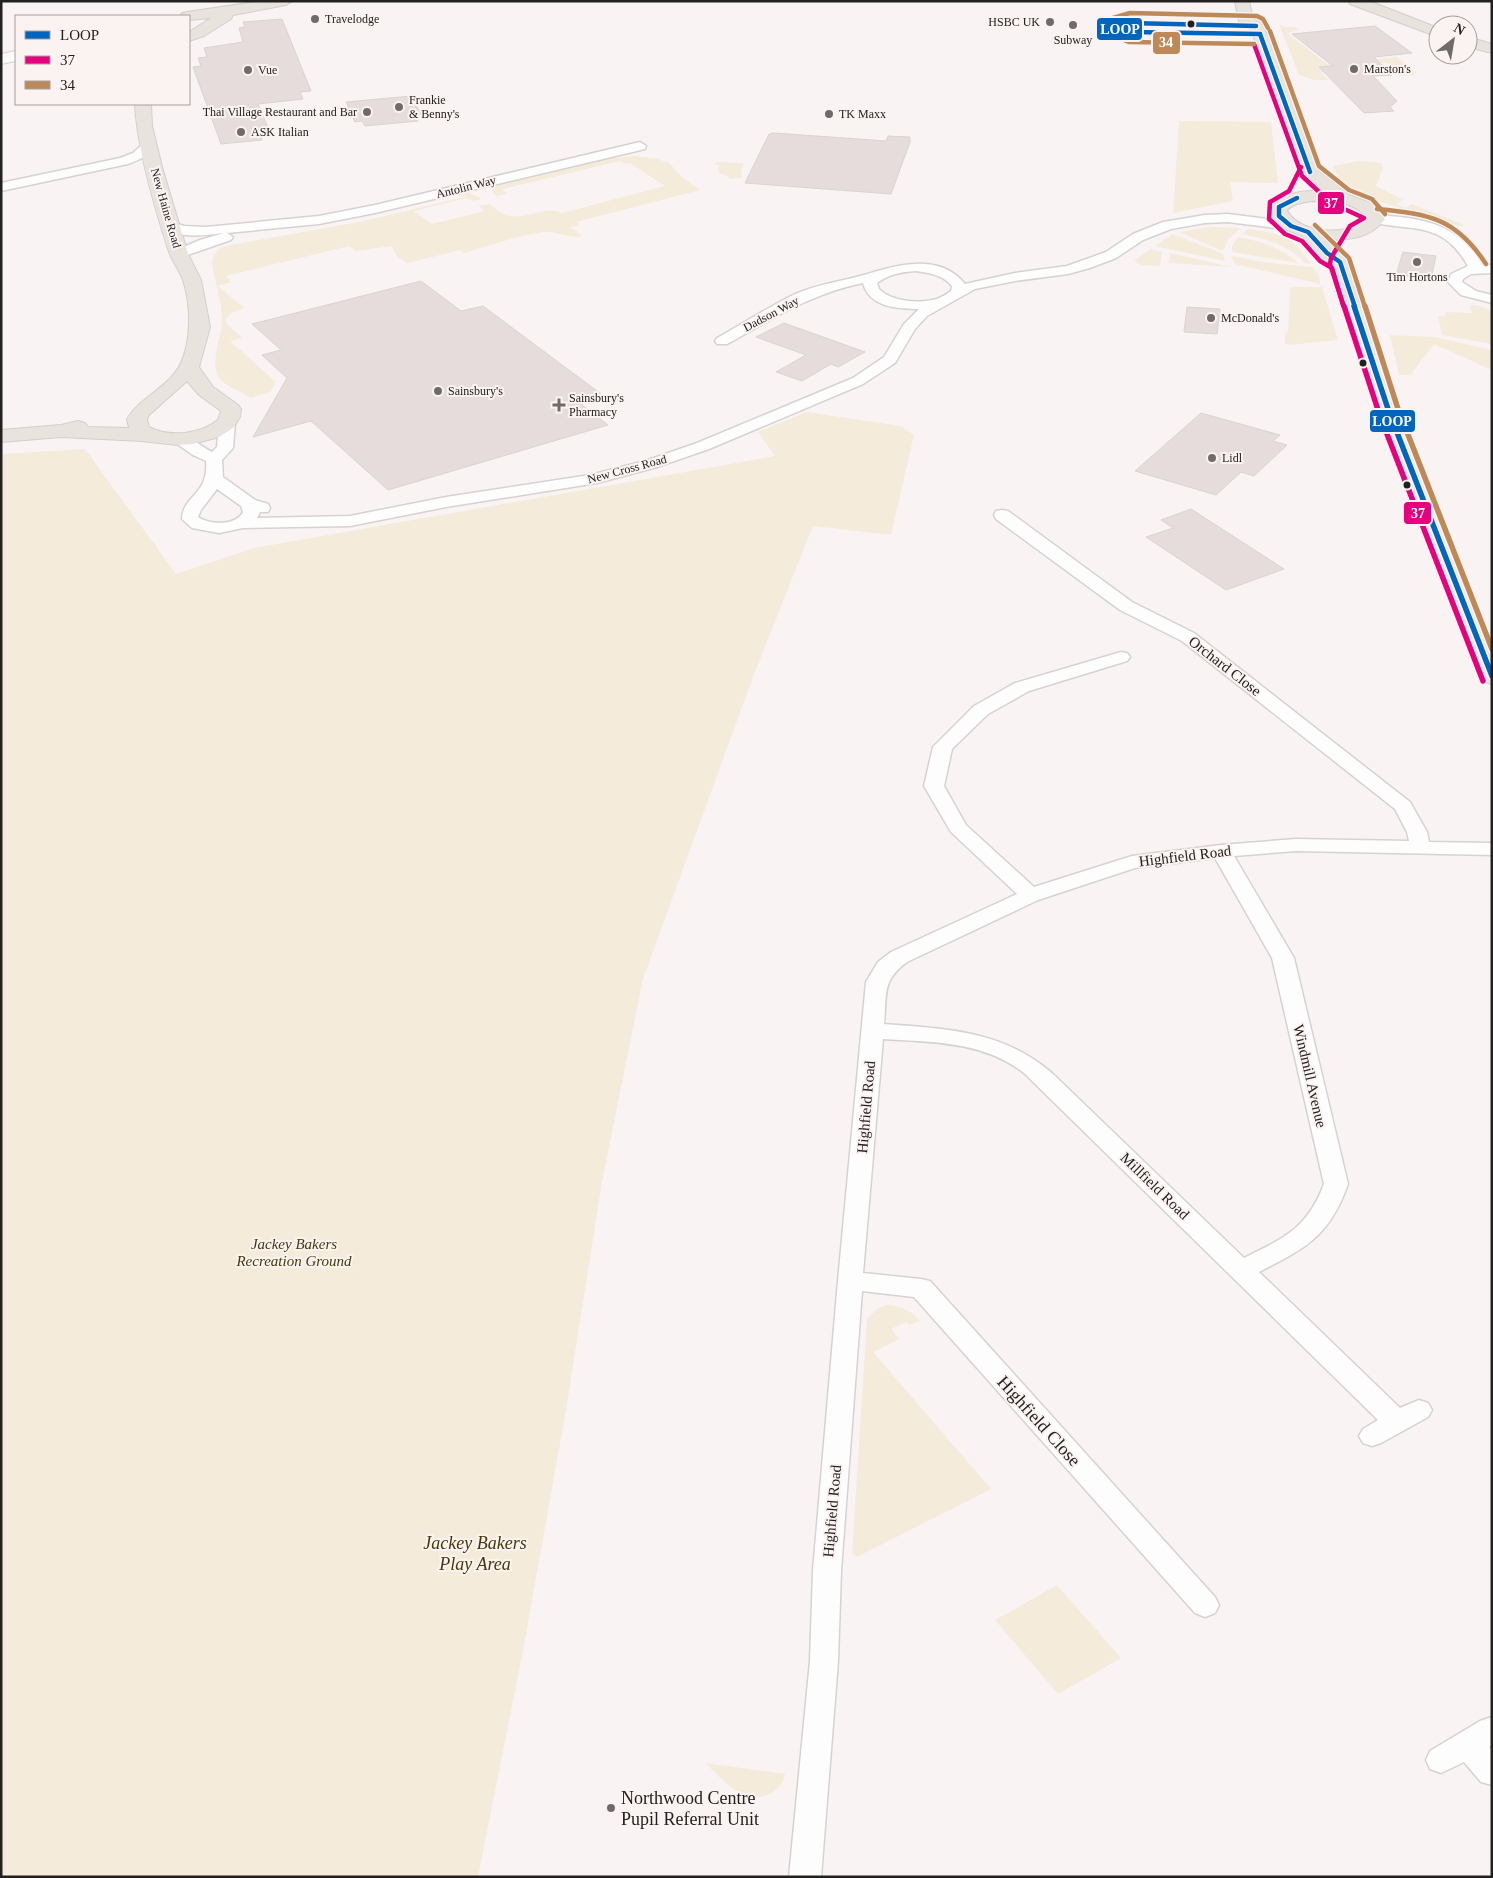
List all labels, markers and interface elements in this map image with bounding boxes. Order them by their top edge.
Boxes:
place label: Travelodge [325,12,379,26]
marker: Travelodge [309,13,321,25]
legend [15,15,190,105]
place label: HSBC UK [988,15,1040,29]
north arrow [1428,15,1478,65]
marker: HSBC UK [1044,16,1056,28]
line badge: LOOP [1096,17,1143,41]
marker: Subway [1067,19,1079,31]
unlabelled marker [1186,19,1196,29]
text: N [1451,20,1468,38]
text: LOOP [1100,22,1140,37]
text: LOOP [60,27,99,43]
line badge: 34 [1152,31,1181,55]
place label: Subway [1054,33,1092,47]
text: 34 [1159,35,1173,50]
text: 37 [60,52,76,68]
place label: Marston's [1364,62,1411,76]
place label: Vue [258,63,277,77]
marker: Marston's [1348,63,1360,75]
marker: Vue [242,64,254,76]
text: 34 [60,77,76,93]
place label: Frankie & Benny's [409,93,460,121]
marker: Frankie & Benny's [393,101,405,113]
place label: Thai Village Restaurant and Bar [203,105,357,119]
marker: Thai Village Restaurant and Bar [361,106,373,118]
place label: TK Maxx [839,107,886,121]
marker: TK Maxx [823,108,835,120]
place label: ASK Italian [251,125,309,139]
marker: ASK Italian [235,126,247,138]
street label: New Haine Road [148,166,184,250]
street label: Antolin Way [435,173,497,201]
line badge: 37 [1317,191,1345,215]
text: 37 [1324,196,1338,211]
marker: Tim Hortons [1411,256,1423,268]
place label: Tim Hortons [1386,270,1448,284]
street label: Dadson Way [741,293,801,335]
place label: McDonald's [1221,311,1279,325]
marker: McDonald's [1205,312,1217,324]
unlabelled marker [1358,358,1368,368]
place label: Sainsbury's [448,384,503,398]
marker: Sainsbury's [432,385,444,397]
place label: Sainsbury's Pharmacy [569,391,624,419]
marker: Sainsbury's Pharmacy [553,399,565,411]
line badge: LOOP [1369,409,1416,433]
text: LOOP [1372,414,1412,429]
place label: Lidl [1222,451,1243,465]
street label: New Cross Road [586,452,668,486]
marker: Lidl [1206,452,1218,464]
unlabelled marker [1402,480,1412,490]
line badge: 37 [1403,501,1432,525]
text: 37 [1411,506,1425,521]
street label: Orchard Close [1186,633,1264,699]
street label: Highfield Road [1138,842,1233,870]
street label: Windmill Avenue [1290,1023,1330,1129]
street label: Highfield Road [854,1060,878,1154]
street label: Millfield Road [1118,1149,1193,1223]
park label: Jackey Bakers Recreation Ground [235,1236,352,1269]
street label: Highfield Close [993,1372,1085,1470]
street label: Highfield Road [820,1464,844,1558]
park label: Jackey Bakers Play Area [423,1533,527,1574]
place label: Northwood Centre Pupil Referral Unit [621,1788,759,1829]
marker: Northwood Centre Pupil Referral Unit [605,1802,617,1814]

